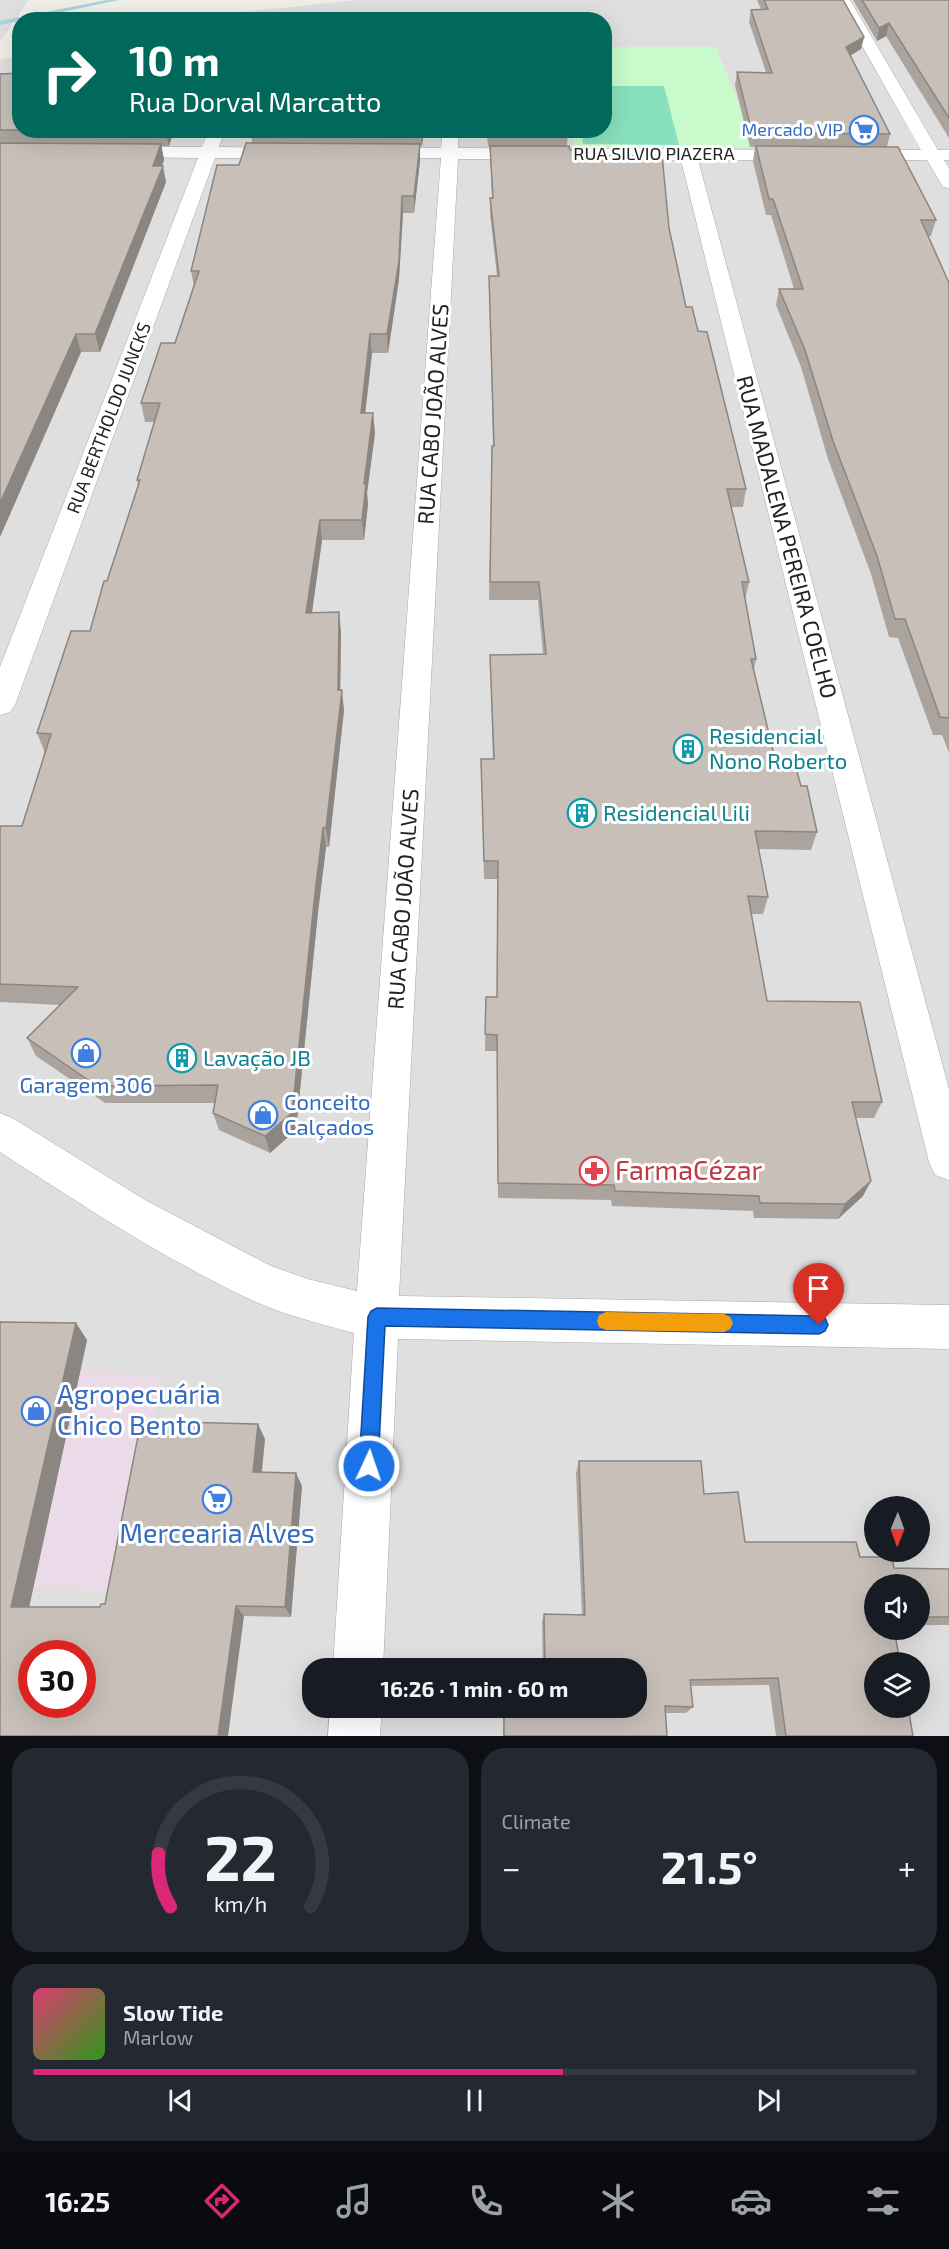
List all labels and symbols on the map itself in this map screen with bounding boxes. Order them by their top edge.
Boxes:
supermarket icon: Mercado VIP [848,114,880,146]
place label: Mercado VIP [741,118,843,140]
street label: RUA SILVIO PIAZERA [573,142,735,164]
street label: RUA CABO JOÃO ALVES [411,303,453,525]
street label: RUA BERTHOLDO JUNCKS [61,319,155,516]
street label: RUA MADALENA PEREIRA COELHO [732,372,844,701]
place label: Residencial Nono Roberto [709,722,847,773]
building icon: Residencial Nono Roberto [672,733,704,765]
street label: RUA CABO JOÃO ALVES [381,788,423,1010]
building icon: Residencial Lili [566,797,598,829]
place label: Residencial Lili [603,799,750,825]
shop icon: Garagem 306 [70,1037,102,1069]
building icon: Lavação JB [166,1042,198,1074]
place label: Lavação JB [203,1044,311,1072]
place label: Garagem 306 [19,1071,153,1097]
place label: Conceito Calçados [284,1088,374,1141]
shop icon: Conceito Calçados [247,1099,279,1131]
place label: FarmaCézar [615,1153,763,1185]
pharmacy icon: FarmaCézar [578,1155,610,1187]
pin [793,1263,844,1325]
place label: Agropecuária Chico Bento [57,1377,221,1440]
shop icon: Agropecuária Chico Bento [20,1395,52,1427]
position arrow [337,1434,401,1498]
supermarket icon: Mercearia Alves [201,1483,233,1515]
north arrow [864,1496,930,1562]
place label: Mercearia Alves [119,1516,315,1548]
speed limit sign: 30 [18,1640,96,1718]

